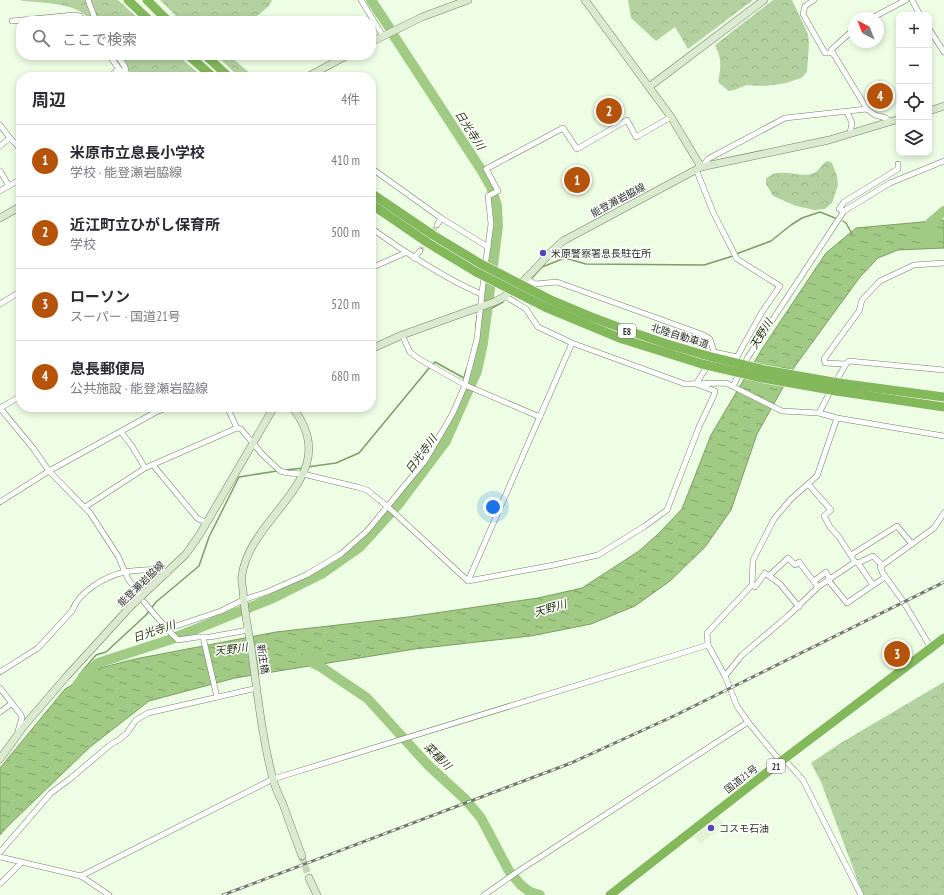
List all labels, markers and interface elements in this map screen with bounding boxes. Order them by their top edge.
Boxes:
north arrow [848,12,884,48]
map controls [896,12,932,156]
button: + [896,12,932,48]
search box [16,16,376,60]
icon: search [30,27,52,49]
text: ここで検索 [62,30,137,49]
button: − [896,48,932,84]
pin: 4 [867,81,893,111]
button: locate [896,84,932,120]
text: 周辺 [32,89,66,111]
text: 4件 [341,91,360,108]
pin: 2 [596,96,622,126]
water label: 日光寺川 [452,108,488,153]
button: layers [896,120,932,156]
text: 米原市立息長小学校 [70,143,205,162]
text: 1 [42,152,48,169]
text: 410 m [331,152,360,169]
text: 学校 · 能登瀬岩脇線 [70,164,182,181]
pin: 1 [564,165,590,195]
street label: 能登瀬岩脇線 [588,180,648,220]
text: 近江町立ひがし保育所 [70,215,220,234]
text: 2 [42,224,48,241]
text: 500 m [331,224,360,241]
text: 学校 [70,236,96,253]
place label: 米原警察署息長駐在所 [551,247,651,260]
marker: 米原警察署息長駐在所 [538,248,548,258]
text: ローソン [70,287,130,306]
text: 3 [42,296,48,313]
text: 520 m [331,296,360,313]
text: スーパー · 国道21号 [70,308,181,325]
water label: 天野川 [746,315,776,352]
street label: 北陸自動車道 [649,321,711,351]
road number: E8 [618,324,636,338]
text: 息長郵便局 [70,359,145,378]
text: 4 [42,368,48,385]
text: 680 m [331,368,360,385]
text: 公共施設 · 能登瀬岩脇線 [70,380,208,397]
water label: 日光寺川 [402,431,440,476]
your location [483,497,503,517]
street label: 能登瀬岩脇線 [115,558,167,610]
water label: 天野川 [532,596,569,619]
water label: 日光寺川 [131,617,178,645]
pin: 3 [884,639,910,669]
water label: 天野川 [214,640,249,658]
street label: 新庄橋 [254,643,272,675]
water label: 菜種川 [421,739,455,773]
road number: 21 [767,759,785,773]
street label: 国道21号 [722,762,760,796]
place label: コスモ石油 [719,822,769,835]
marker: コスモ石油 [706,823,716,833]

